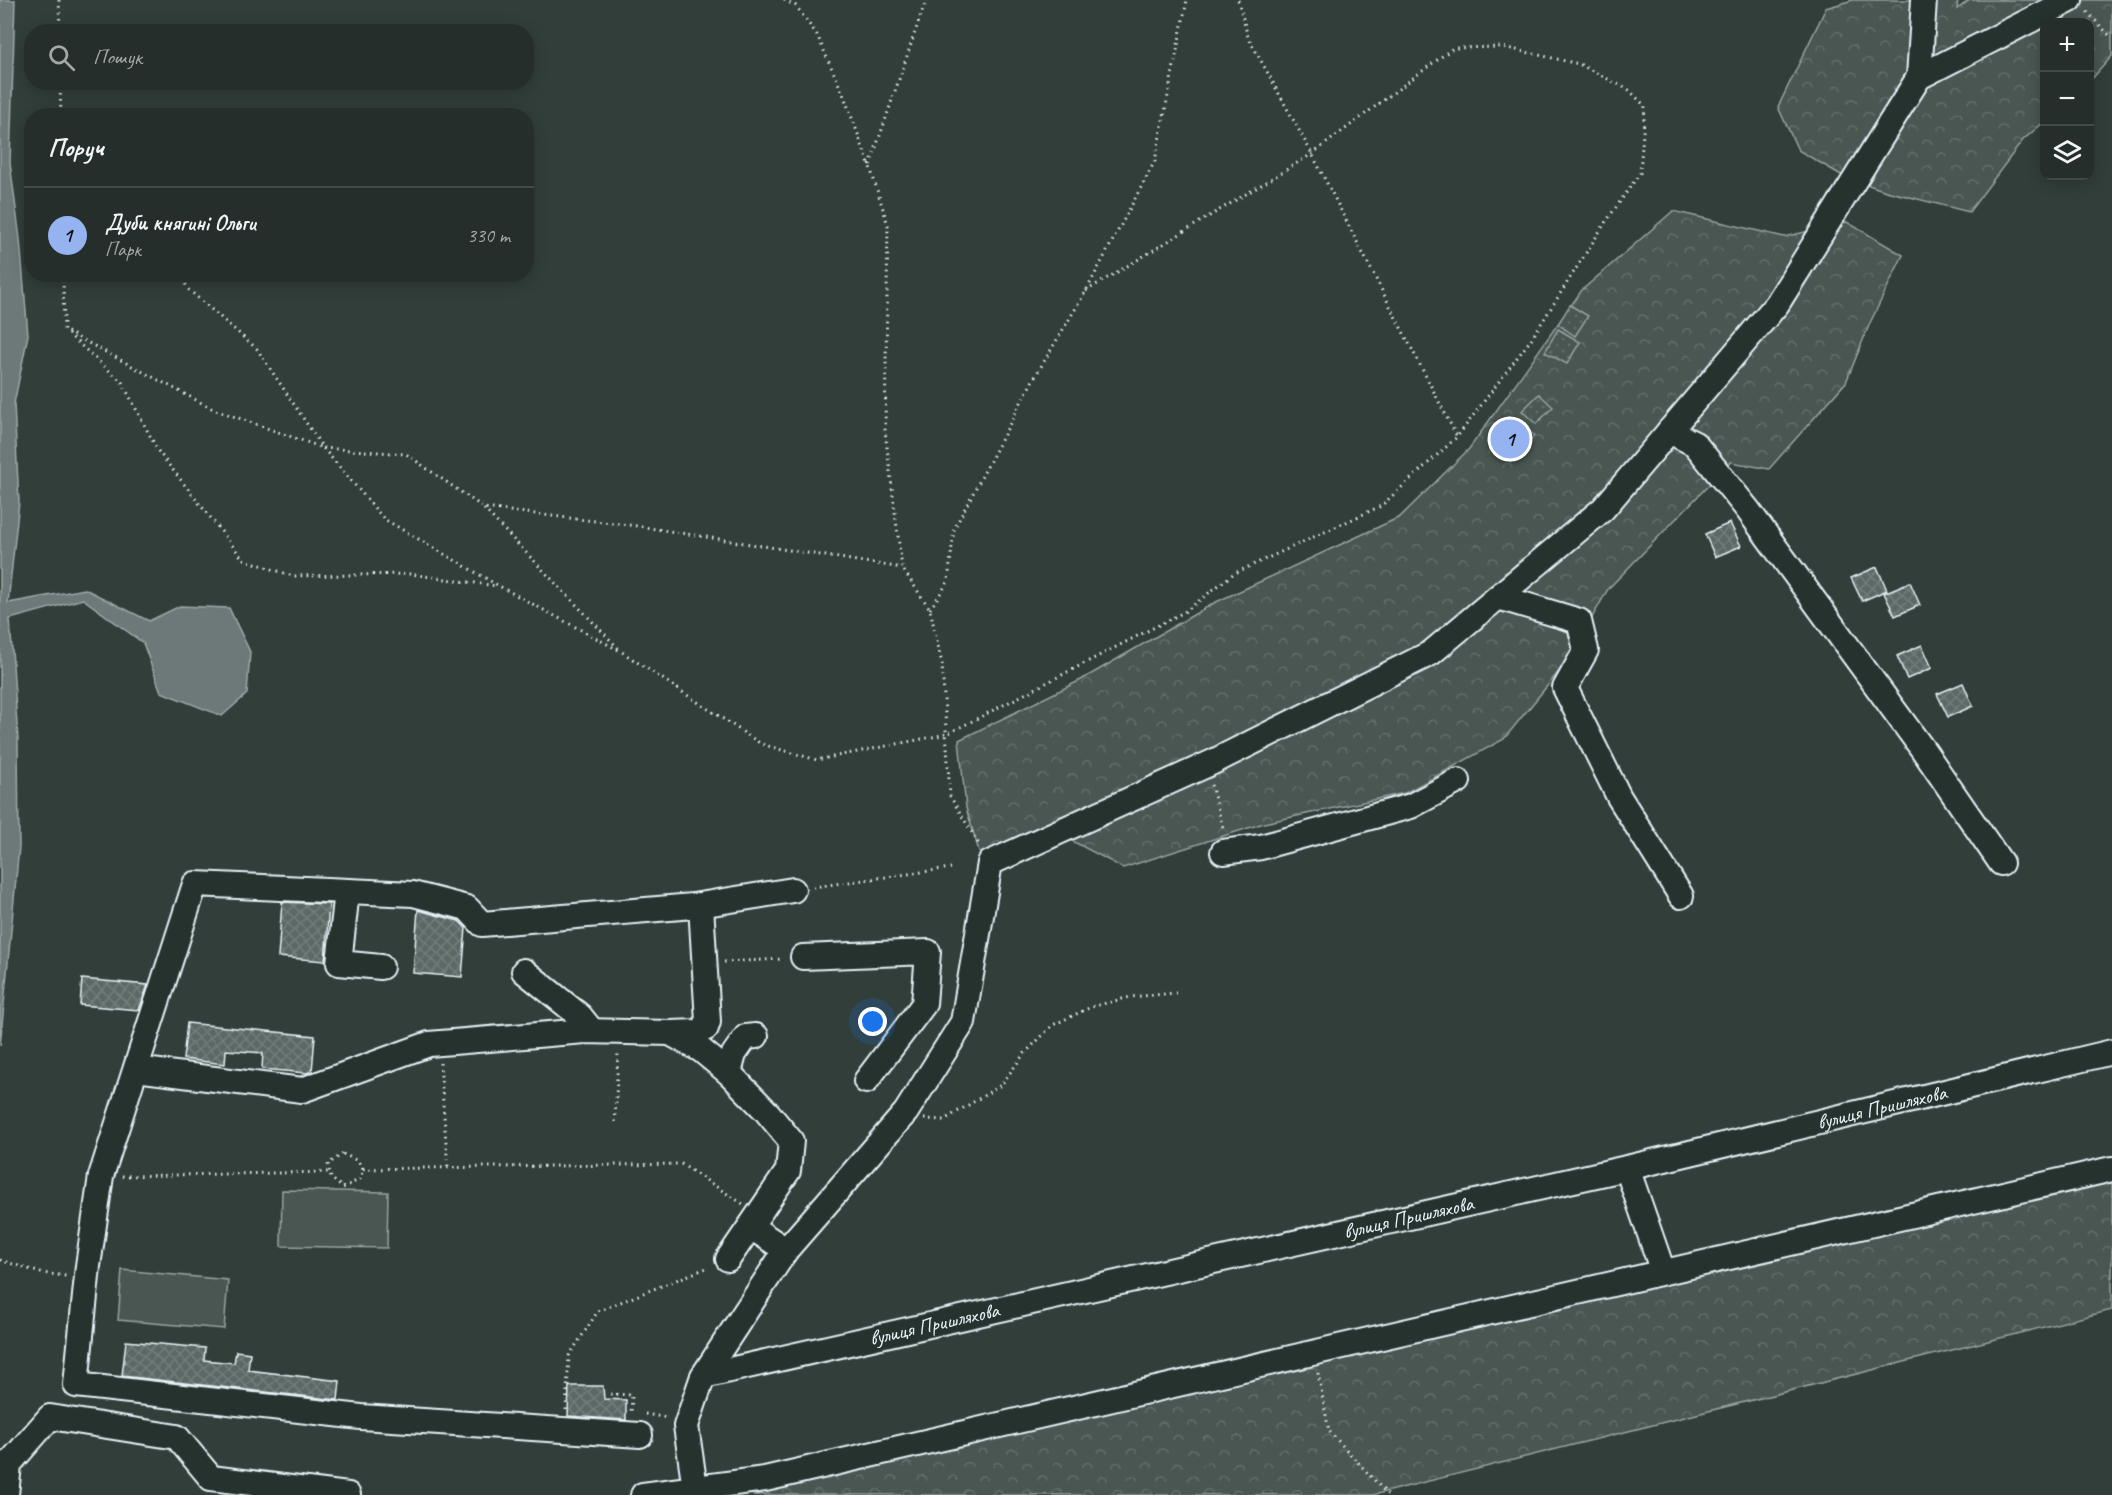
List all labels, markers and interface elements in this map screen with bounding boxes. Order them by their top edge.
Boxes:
map controls [2040,18,2094,180]
button: + [2040,18,2094,72]
search box [24,24,534,90]
icon: search [45,41,78,74]
text: Пошук [93,43,142,71]
button: − [2040,72,2094,126]
button: layers [2040,126,2094,180]
text: Поруч [48,131,104,164]
text: Дуби княгині Ольги [105,209,256,237]
text: 1 [63,223,72,248]
text: 330 m [467,223,510,248]
text: Парк [105,237,141,262]
pin: 1 [1490,416,1530,462]
your location [858,1007,887,1036]
street label: вулиця Пришляхова [1814,1079,1951,1135]
street label: вулиця Пришляхова [1341,1190,1477,1244]
street label: вулиця Пришляхова [867,1296,1003,1351]

